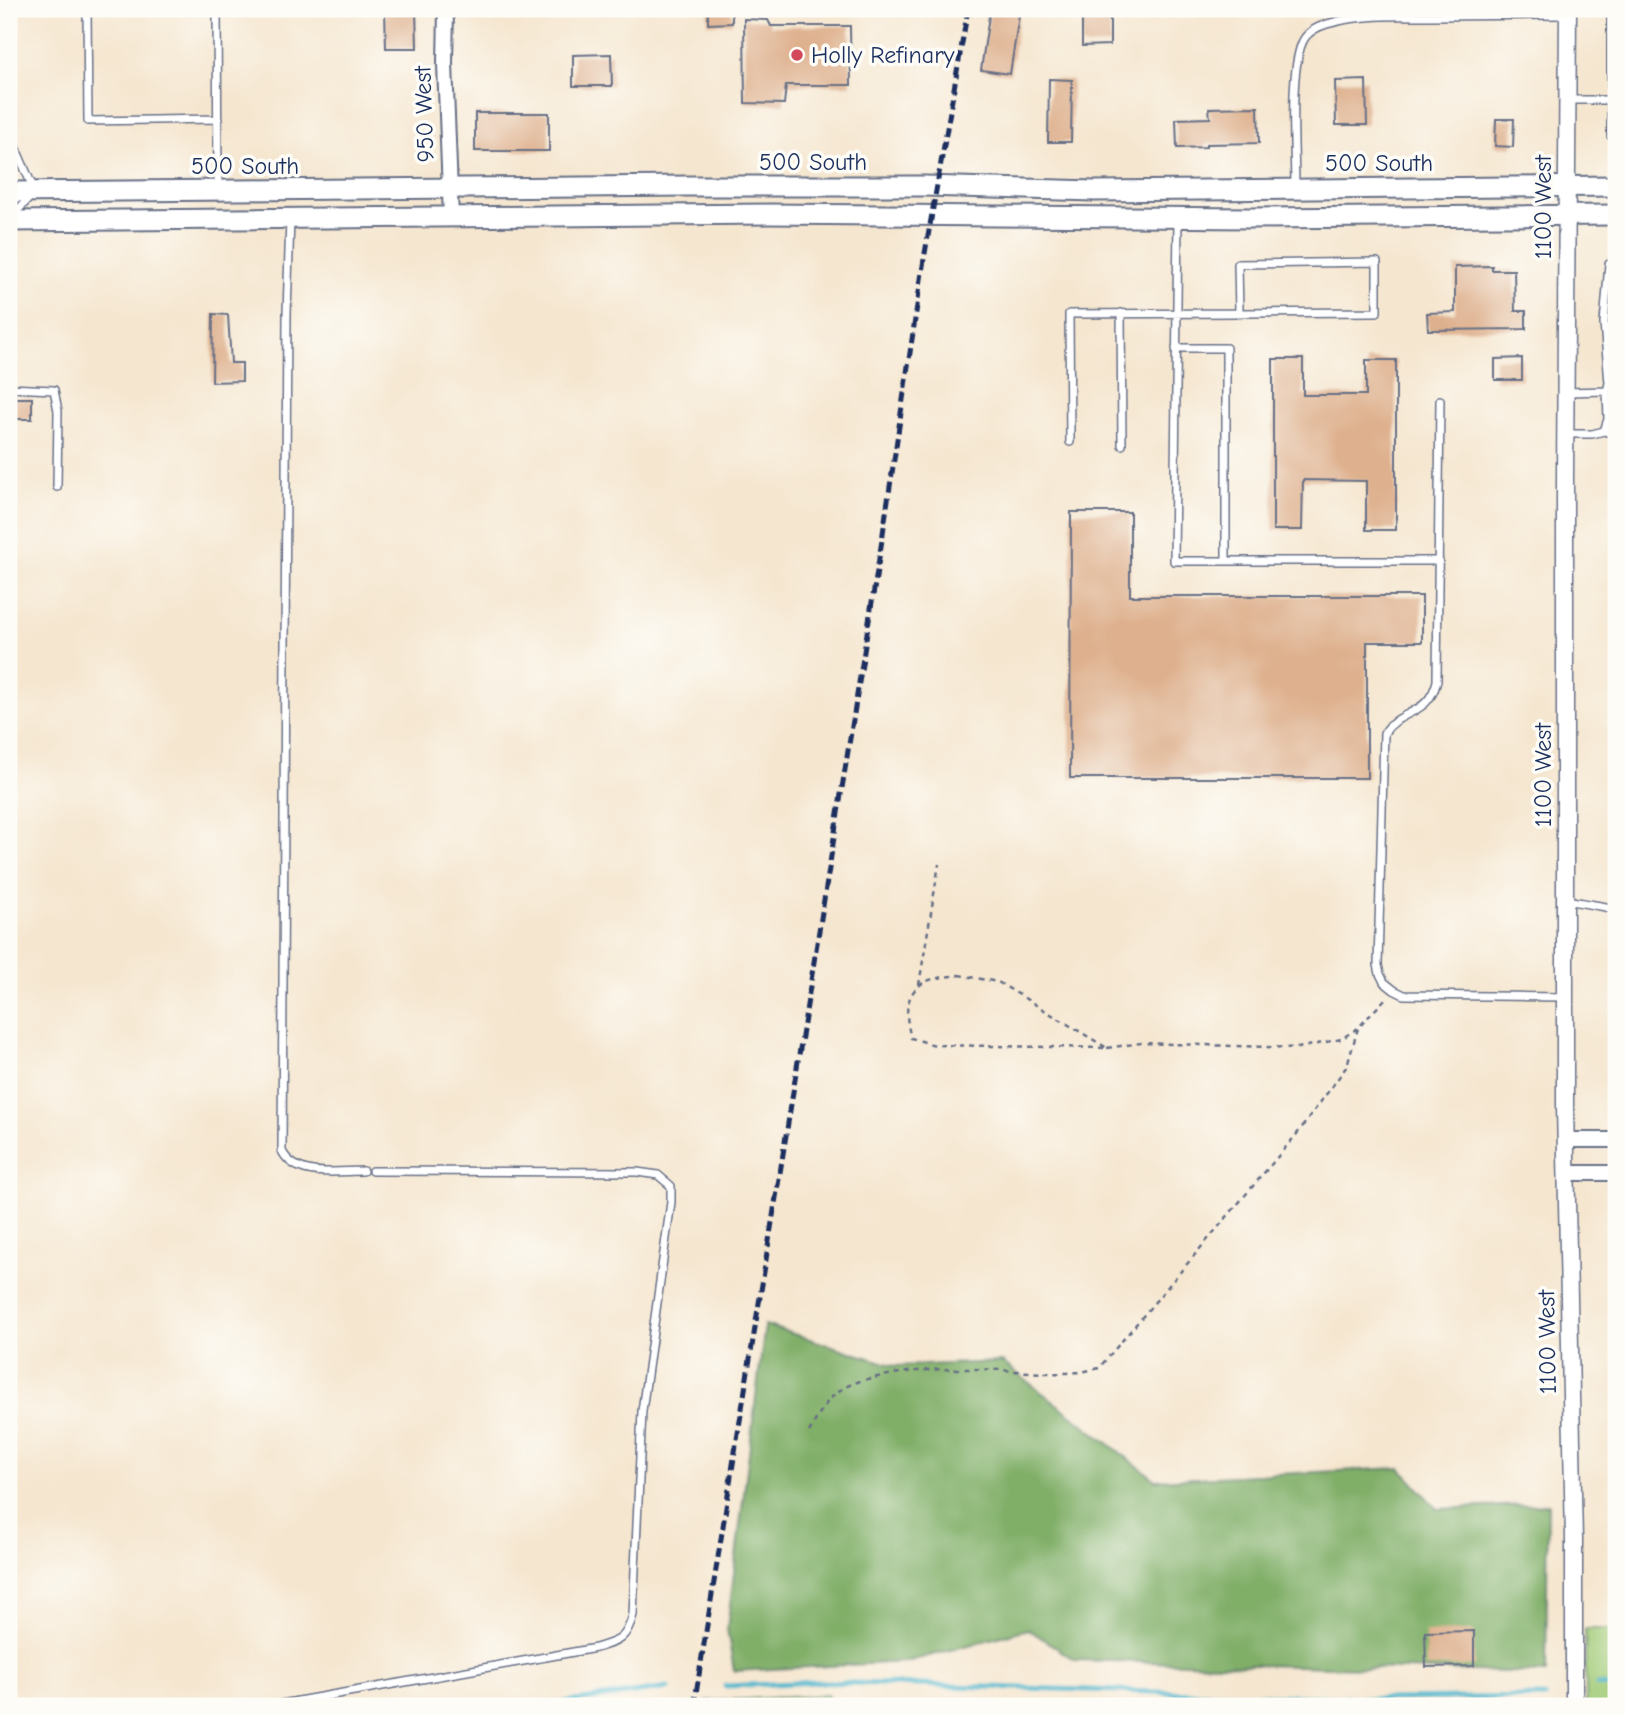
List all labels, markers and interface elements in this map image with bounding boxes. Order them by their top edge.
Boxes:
place label: Holly Refinary [811,41,955,69]
marker: Holly Refinary [789,47,805,63]
street label: 950 West [408,64,440,163]
street label: 500 South [759,148,867,176]
street label: 500 South [1325,149,1433,177]
street label: 500 South [191,152,299,180]
street label: 1100 West [1529,154,1557,259]
street label: 1100 West [1529,722,1557,827]
street label: 1100 West [1532,1288,1562,1394]

